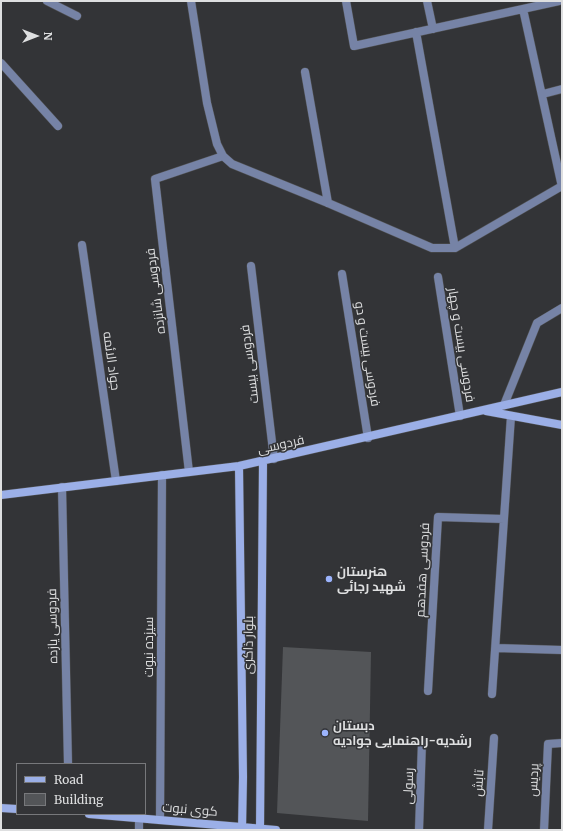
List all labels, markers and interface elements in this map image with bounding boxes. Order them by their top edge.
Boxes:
north arrow [16,16,56,56]
text: N [41,32,55,40]
street label: فردوسی شانزده [143,247,169,335]
street label: فردوسی بیست و چهار [444,287,478,403]
street label: فردوسی بیست و دو [351,300,383,408]
street label: فردوسی بیست [237,324,263,404]
street label: جواد الائمه [99,331,123,391]
street label: فردوسی [256,432,306,458]
street label: فردوسی هفدهم [413,522,433,618]
place label: هنرستان شهید رجائی [337,564,406,595]
marker: هنرستان شهید رجائی [324,574,334,584]
street label: فردوسی یازده [45,588,61,664]
street label: بلوار ذاکری [241,616,257,674]
street label: سیزده نبوت [141,617,157,677]
place label: دبستان رشدیه-راهنمایی جوادیه [333,718,472,749]
marker: دبستان رشدیه-راهنمایی جوادیه [320,728,330,738]
legend [16,763,146,815]
street label: پردیس [525,763,543,797]
street label: رسولی [401,767,417,805]
street label: تابش [470,769,488,797]
text: Road [54,772,83,787]
text: Building [54,792,103,807]
street label: کوی نبوت [162,800,218,820]

